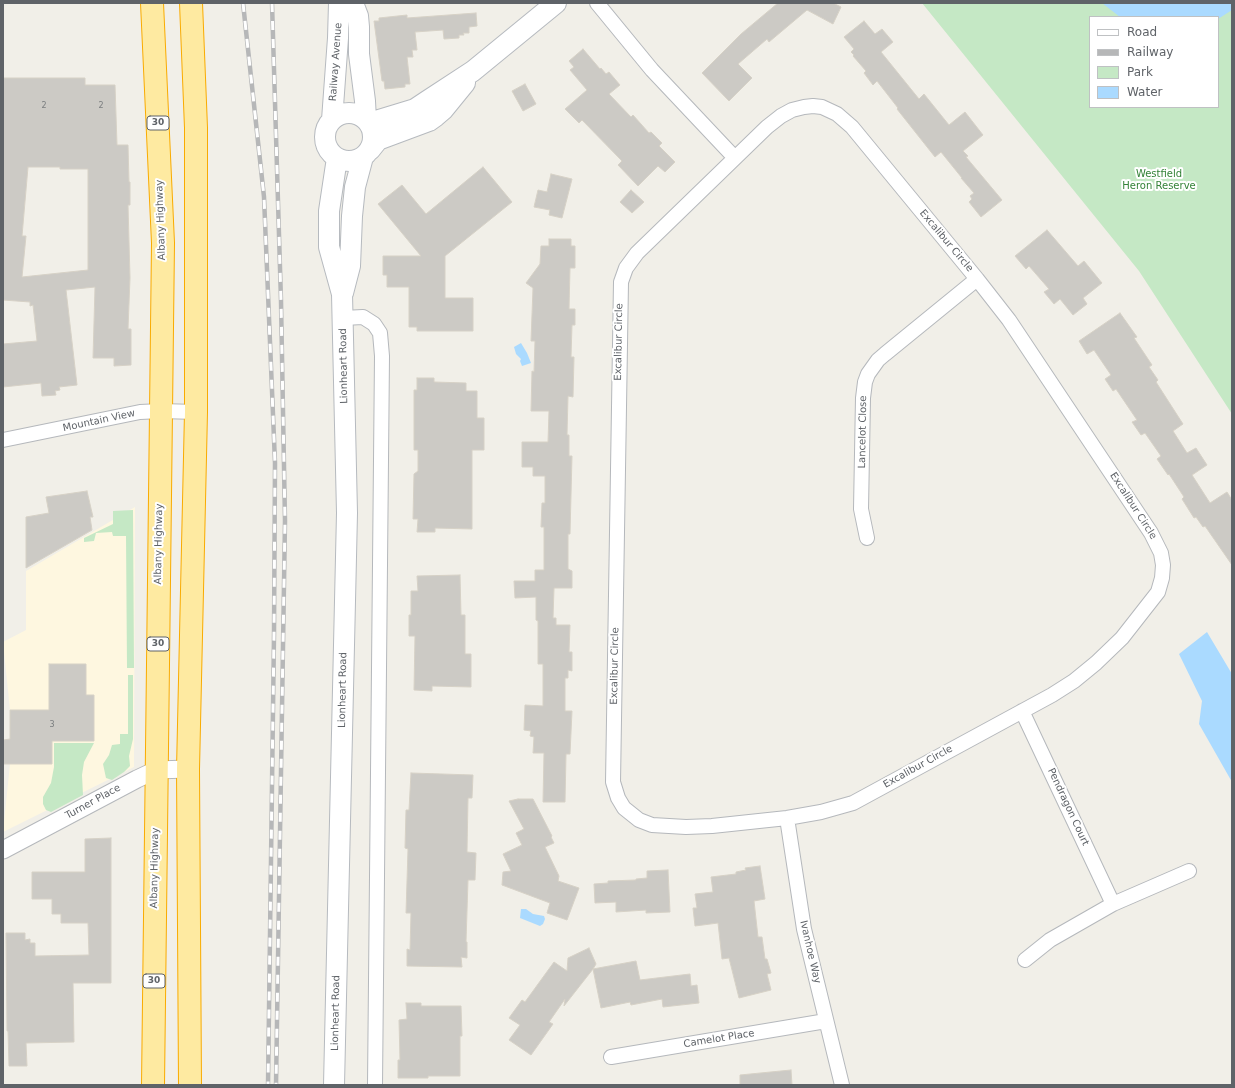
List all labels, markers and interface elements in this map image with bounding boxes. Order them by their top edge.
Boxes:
legend [1089,16,1219,108]
street label: Railway Avenue [327,22,345,102]
text: Road [1127,25,1157,39]
text: Railway [1127,45,1173,59]
text: Park [1127,65,1153,79]
text: Water [1127,85,1162,99]
house number: 2 [41,101,47,111]
house number: 2 [98,101,104,111]
road number: 30 [147,116,169,130]
park label: Westfield Heron Reserve [1122,168,1196,192]
street label: Albany Highway [154,179,168,261]
street label: Excalibur Circle [917,208,975,274]
street label: Excalibur Circle [612,303,626,381]
street label: Lionheart Road [337,328,351,404]
street label: Lancelot Close [856,395,870,469]
street label: Mountain View [62,407,136,435]
street label: Excalibur Circle [1107,470,1159,542]
street label: Albany Highway [152,504,166,584]
street label: Excalibur Circle [608,627,622,705]
road number: 30 [147,637,169,651]
street label: Lionheart Road [336,652,350,728]
house number: 3 [49,720,55,730]
street label: Excalibur Circle [881,743,955,791]
street label: Pendragon Court [1045,766,1091,848]
street label: Turner Place [63,782,123,822]
street label: Albany Highway [148,828,162,908]
street label: Ivanhoe Way [797,919,823,985]
road number: 30 [143,974,165,988]
street label: Lionheart Road [329,975,343,1051]
street label: Camelot Place [683,1027,755,1051]

